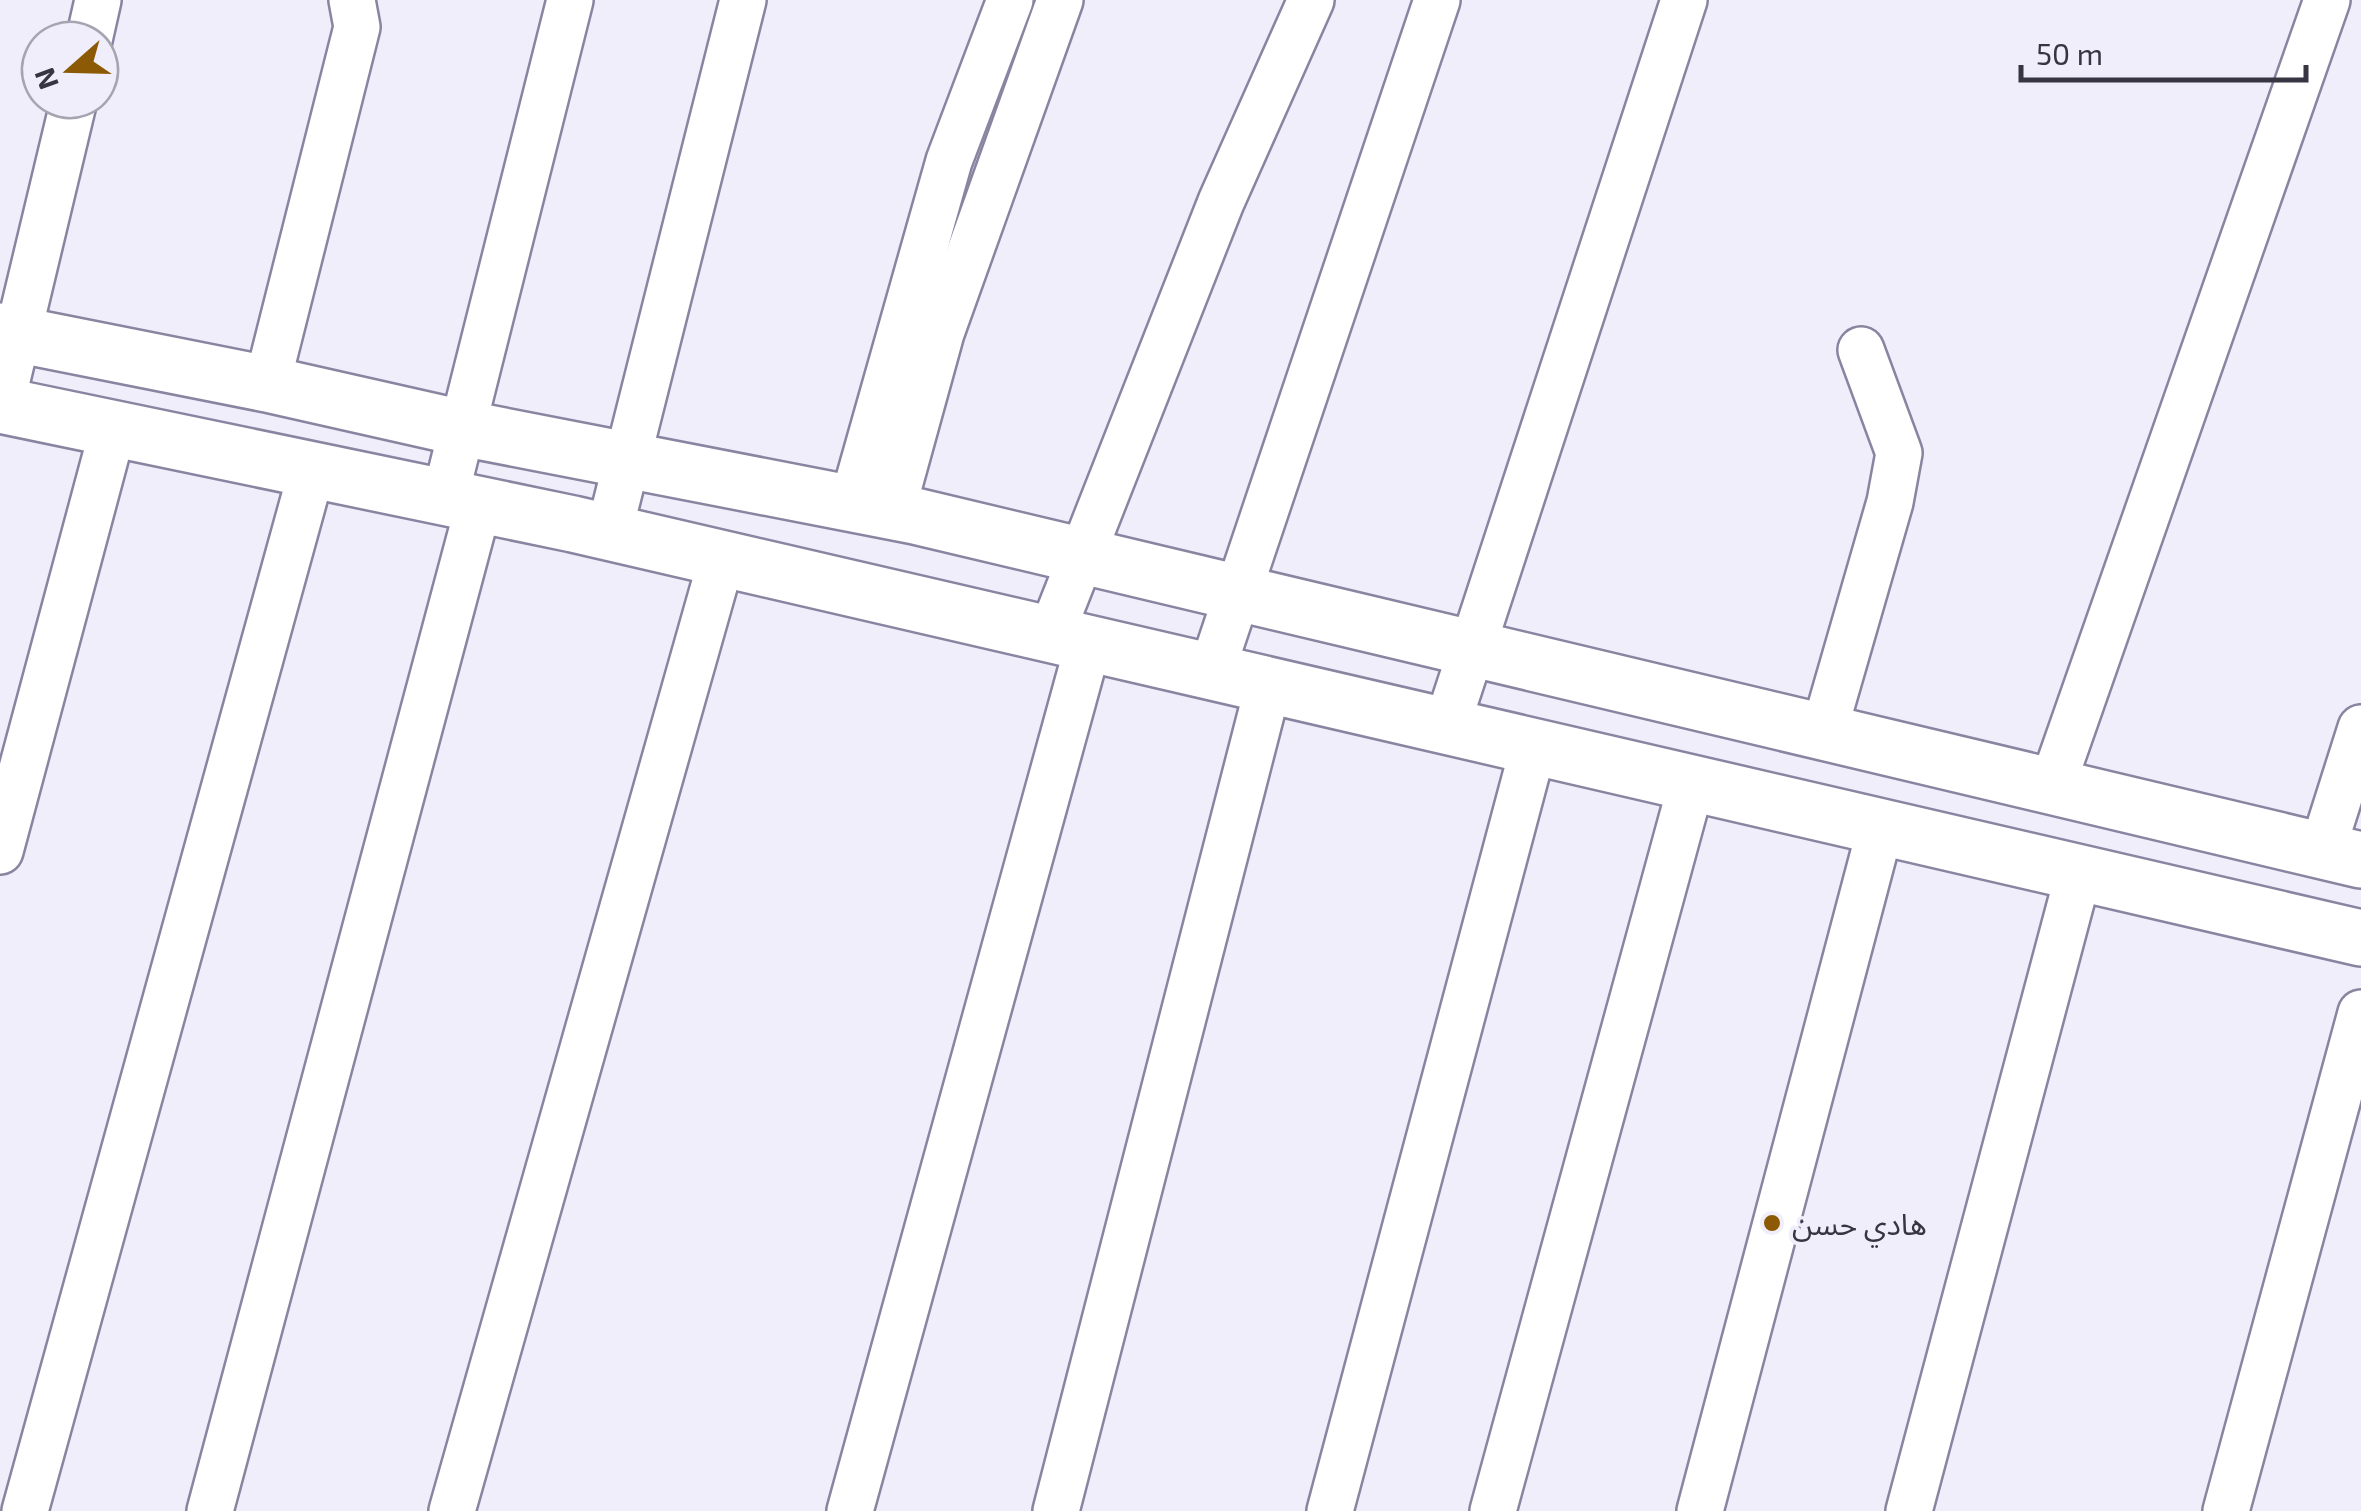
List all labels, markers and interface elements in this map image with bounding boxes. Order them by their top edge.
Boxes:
north arrow [20,20,120,120]
scale bar [2021,20,2306,82]
text: 50 m [2036,35,2103,71]
text: N [26,64,65,94]
place label: هادي حسن [1792,1205,1927,1248]
marker: هادي حسن [1761,1212,1783,1234]

